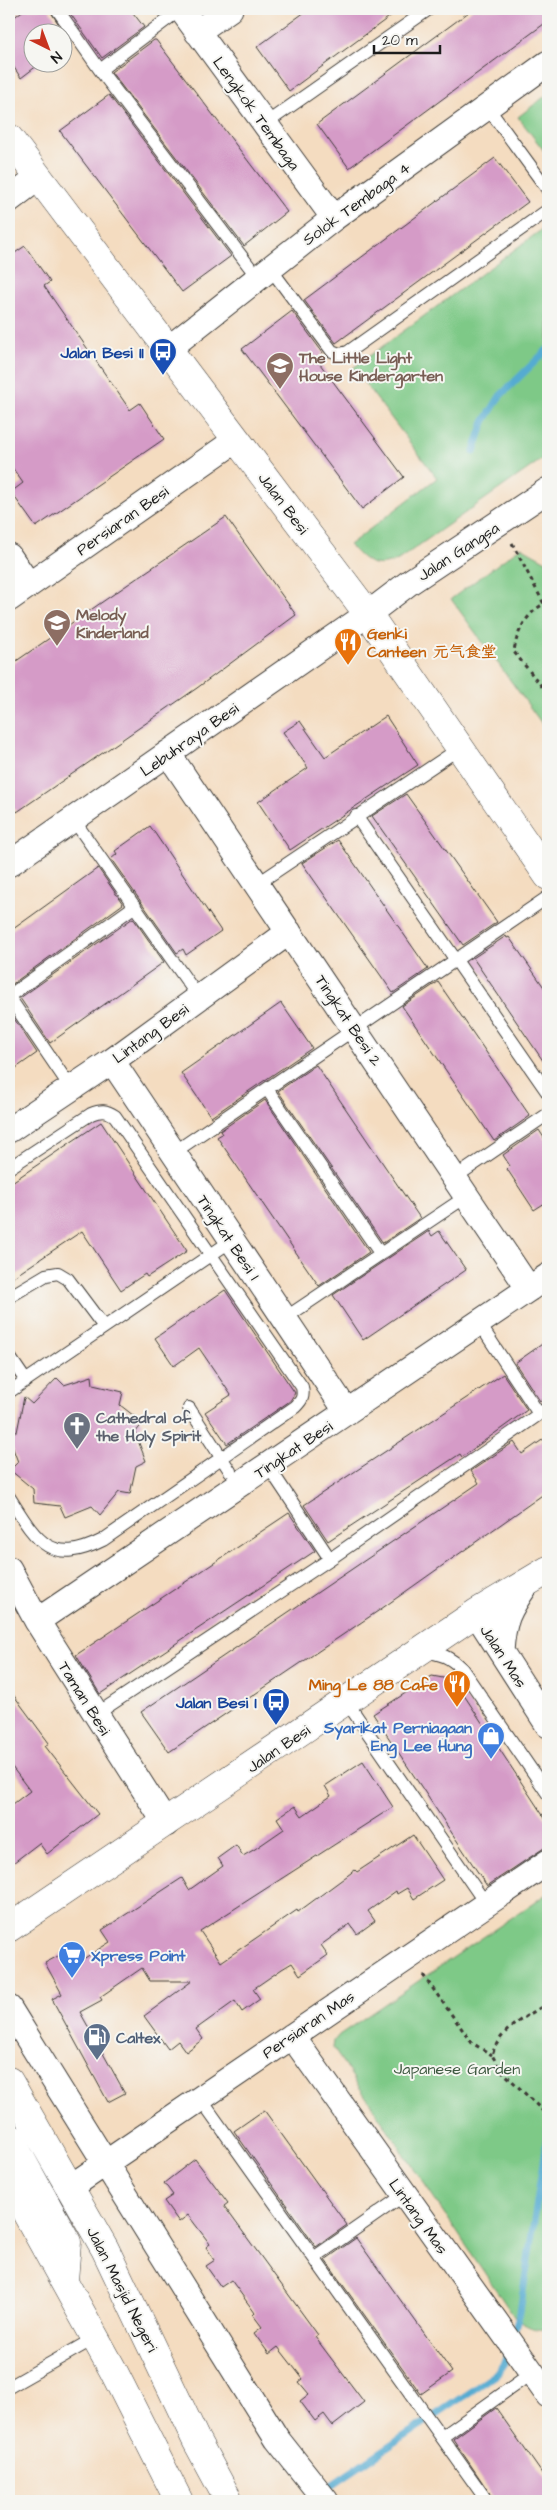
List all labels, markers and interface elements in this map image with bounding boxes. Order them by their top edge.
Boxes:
north arrow [22,22,72,72]
scale bar [374,22,441,54]
text: 20 m [382,30,418,51]
text: N [46,47,66,67]
street label: Lengkok Tembaga [207,52,305,176]
street label: Solok Tembaga 4 [298,157,416,251]
bus stop icon: Jalan Besi II [148,337,178,376]
place label: Jalan Besi II [60,342,144,364]
place label: The Little Light House Kindergarten [298,347,443,389]
school or university icon: The Little Light House Kindergarten [265,351,295,390]
street label: Jalan Besi [253,468,314,539]
street label: Persiaran Besi [72,480,174,561]
street label: Jalan Gangsa [413,517,504,587]
place label: Melody Kinderland [76,604,149,644]
school or university icon: Melody Kinderland [42,608,72,647]
place label: Genki Canteen 元气食堂 [367,623,497,663]
restaurant icon: Genki Canteen 元气食堂 [333,627,363,666]
street label: Lebuhraya Besi [136,697,244,783]
street label: Tingkat Besi 2 [309,971,387,1071]
street label: Lintang Besi [108,998,194,1070]
street label: Tingkat Besi 1 [191,1191,265,1285]
place label: Cathedral of the Holy Spirit [95,1407,202,1448]
church icon: Cathedral of the Holy Spirit [62,1411,92,1450]
street label: Tingkat Besi [250,1415,338,1485]
street label: Jalan Mas [475,1621,532,1692]
street label: Taman Besi [53,1657,116,1740]
restaurant icon: Ming Le 88 Cafe [442,1669,472,1708]
place label: Ming Le 88 Cafe [309,1674,438,1698]
bus stop icon: Jalan Besi I [261,1687,291,1726]
place label: Jalan Besi I [175,1692,257,1714]
place label: Syarikat Perniagaan Eng Lee Hung [323,1717,473,1759]
street label: Jalan Besi [242,1719,315,1778]
shop icon: Syarikat Perniagaan Eng Lee Hung [476,1721,506,1760]
supermarket icon: Xpress Point [57,1940,87,1979]
place label: Xpress Point [91,1945,186,1967]
street label: Persiaran Mas [258,1986,359,2064]
fuel station icon: Caltex [82,2022,112,2061]
place label: Caltex [116,2027,161,2049]
park label: Japanese Garden [394,2058,520,2080]
street label: Lintang Mas [383,2174,453,2259]
street label: Jalan Masjid Negeri [80,2223,163,2357]

